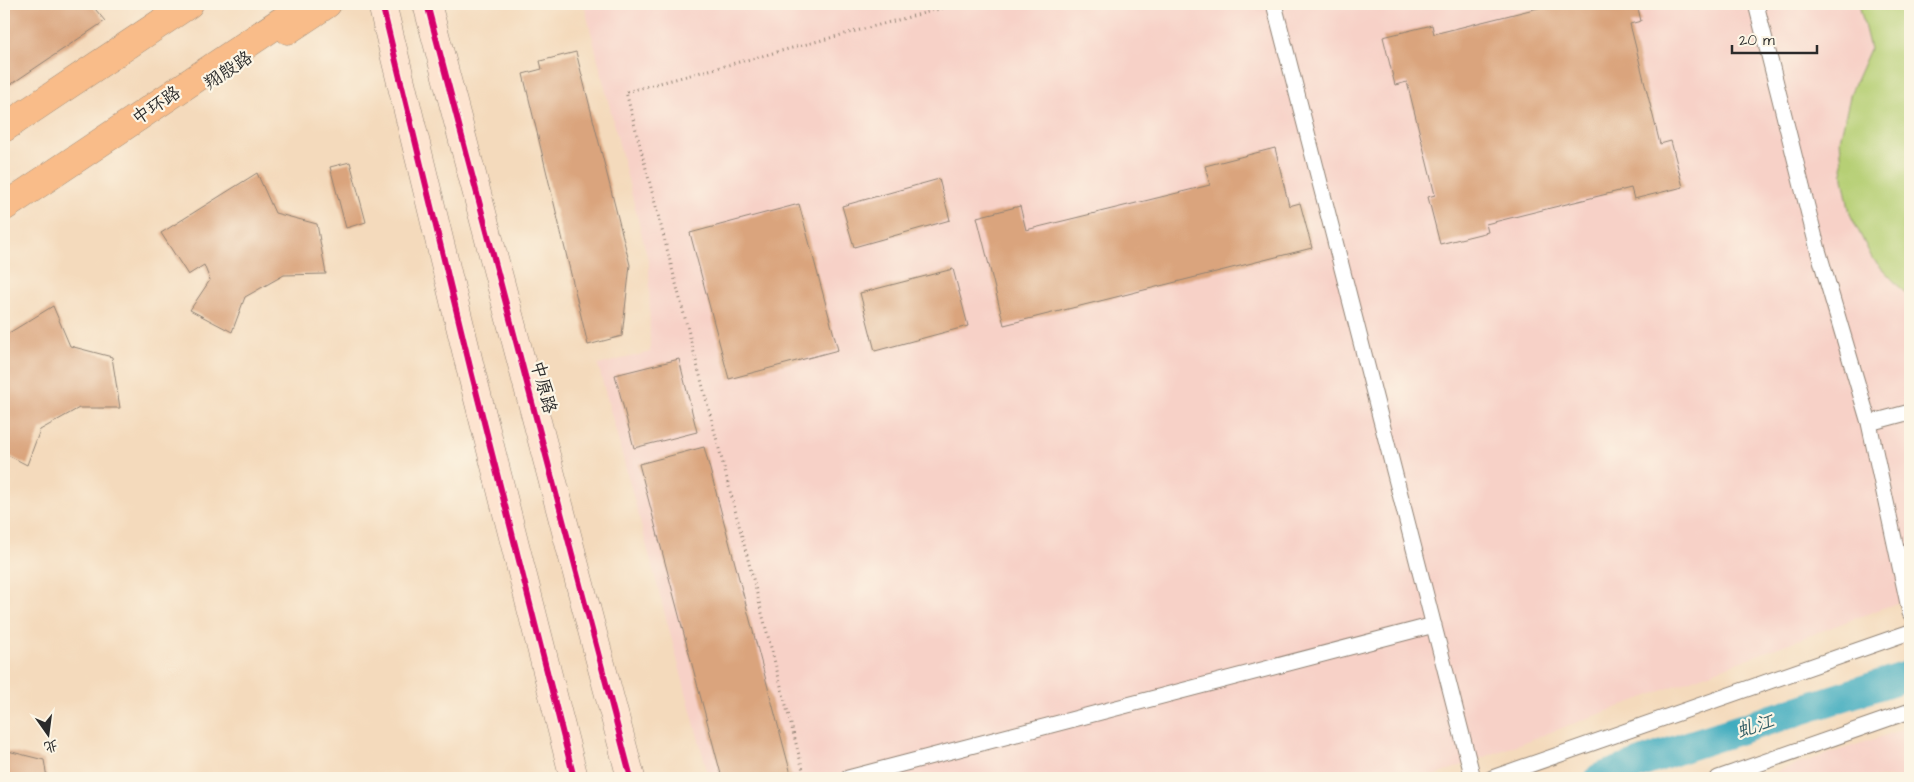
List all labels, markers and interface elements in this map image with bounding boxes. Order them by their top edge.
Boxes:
scale bar [1732,22,1816,54]
text: 20 m [1739,30,1775,51]
street label: 翔殷路 [199,45,258,96]
street label: 中环路 [127,80,186,131]
street label: 中原路 [524,358,563,416]
water label: 虬江 [1733,707,1779,745]
north arrow [22,710,72,760]
text: 北 [42,734,60,757]

